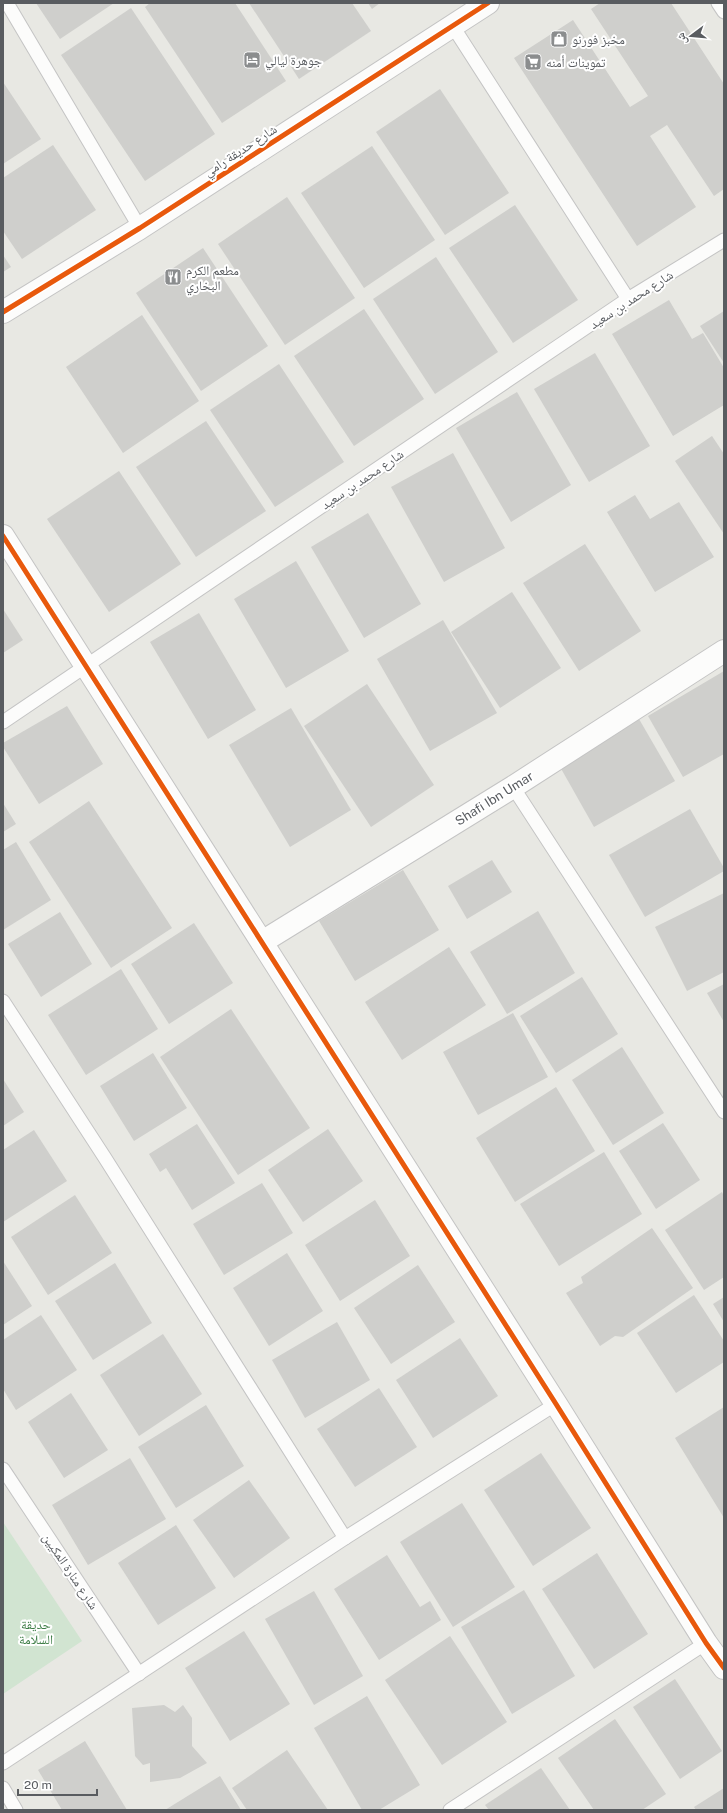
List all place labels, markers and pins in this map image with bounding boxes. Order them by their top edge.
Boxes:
shop icon: مخبز فورنو [549,29,569,49]
place label: مخبز فورنو [572,32,625,48]
hotel icon: جوهرة ليالي [242,50,262,70]
supermarket icon: تموينات أمنه [523,52,543,72]
place label: جوهرة ليالي [265,53,322,71]
place label: تموينات أمنه [546,55,606,71]
place label: مطعم الكرم البخاري [186,263,239,296]
restaurant icon: مطعم الكرم البخاري [163,267,183,287]

